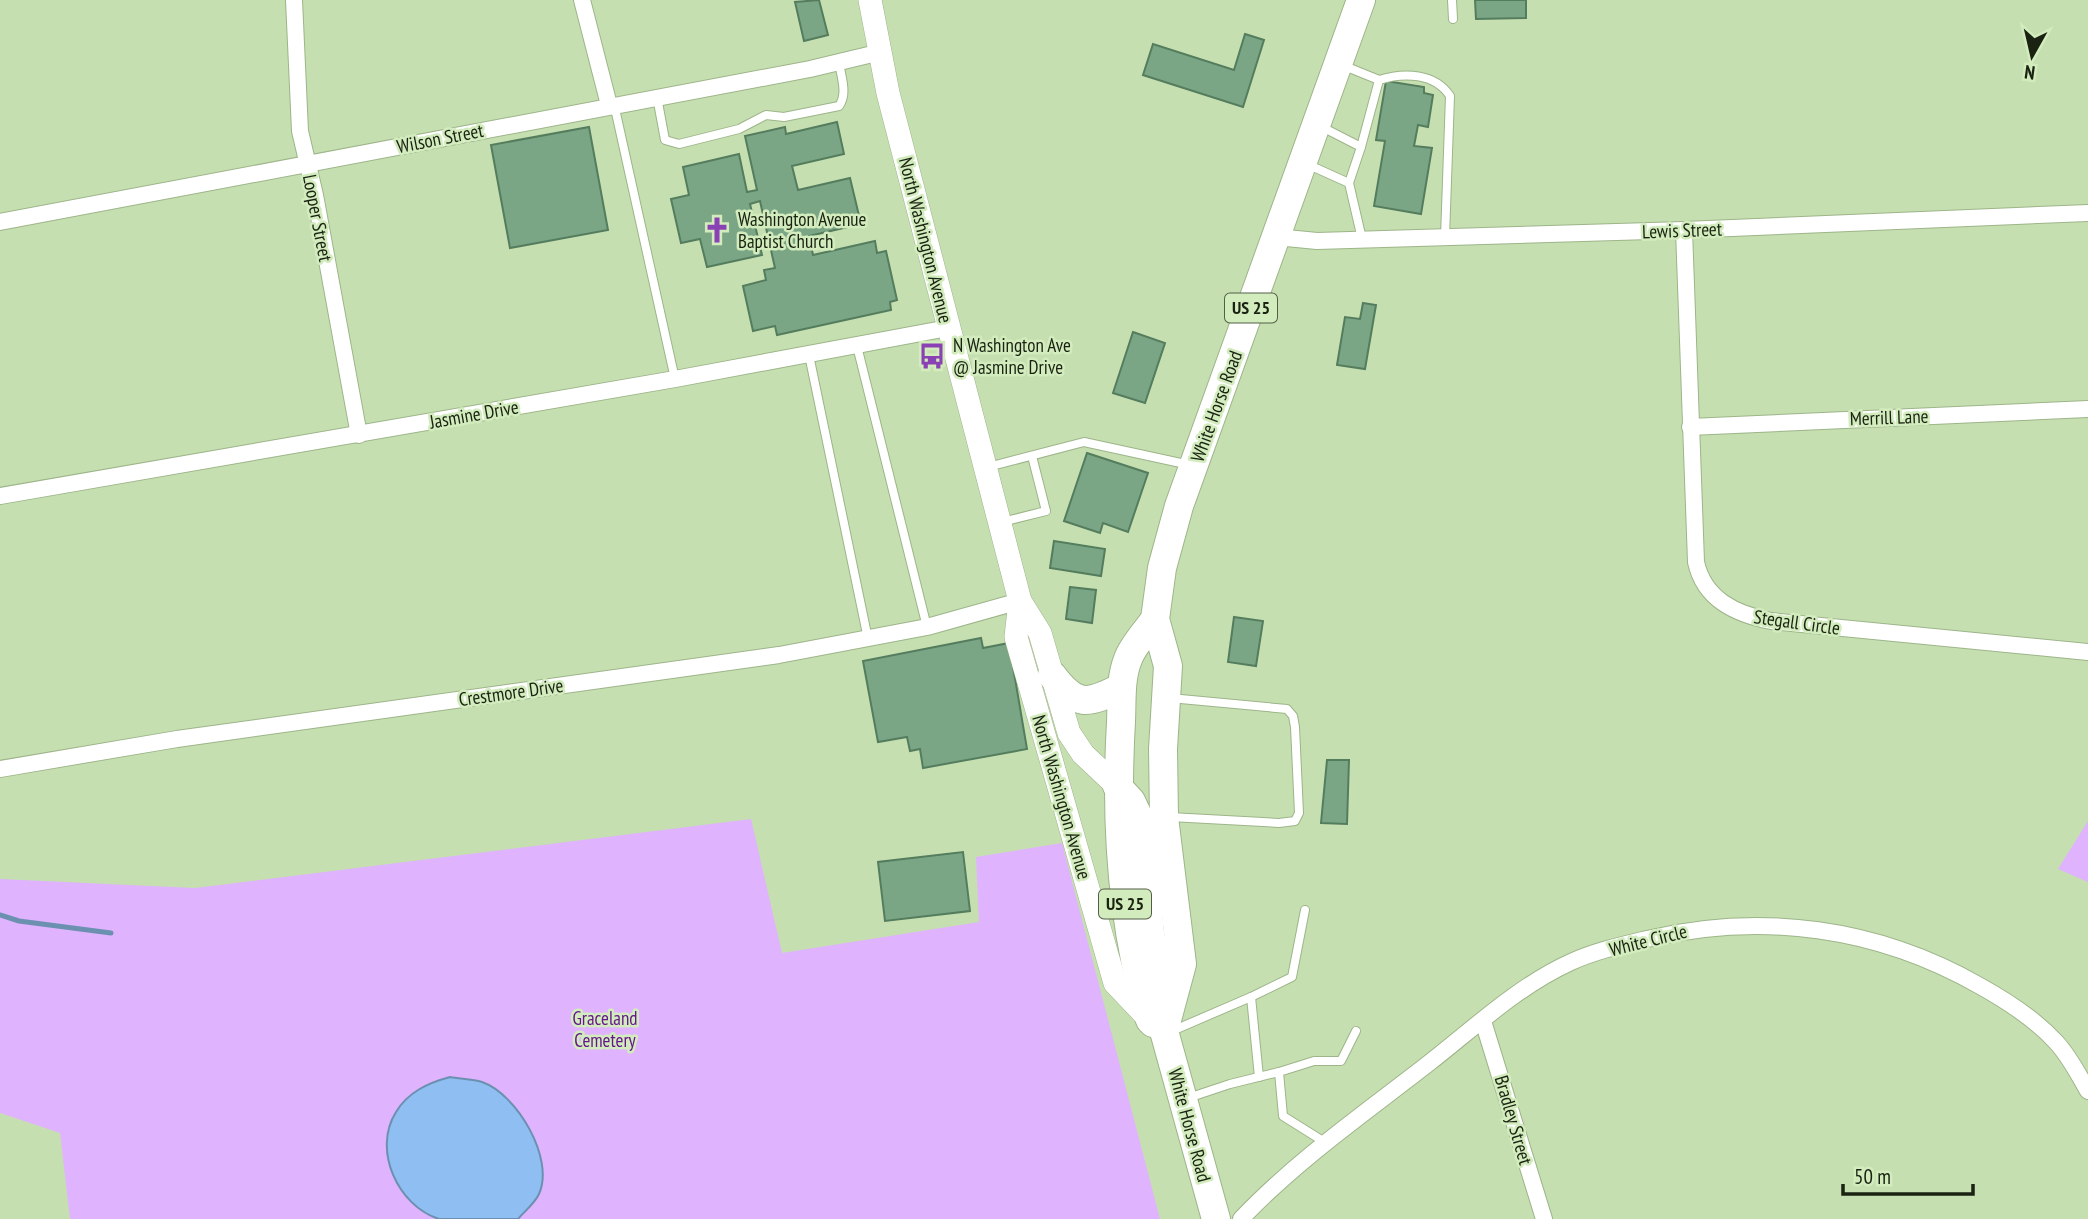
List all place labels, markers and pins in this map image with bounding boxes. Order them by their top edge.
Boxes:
place label: Washington Avenue Baptist Church [738,207,867,253]
church icon: Washington Avenue Baptist Church [702,215,732,245]
place label: N Washington Ave @ Jasmine Drive [953,333,1071,379]
bus stop icon: N Washington Ave @ Jasmine Drive [917,341,947,371]

